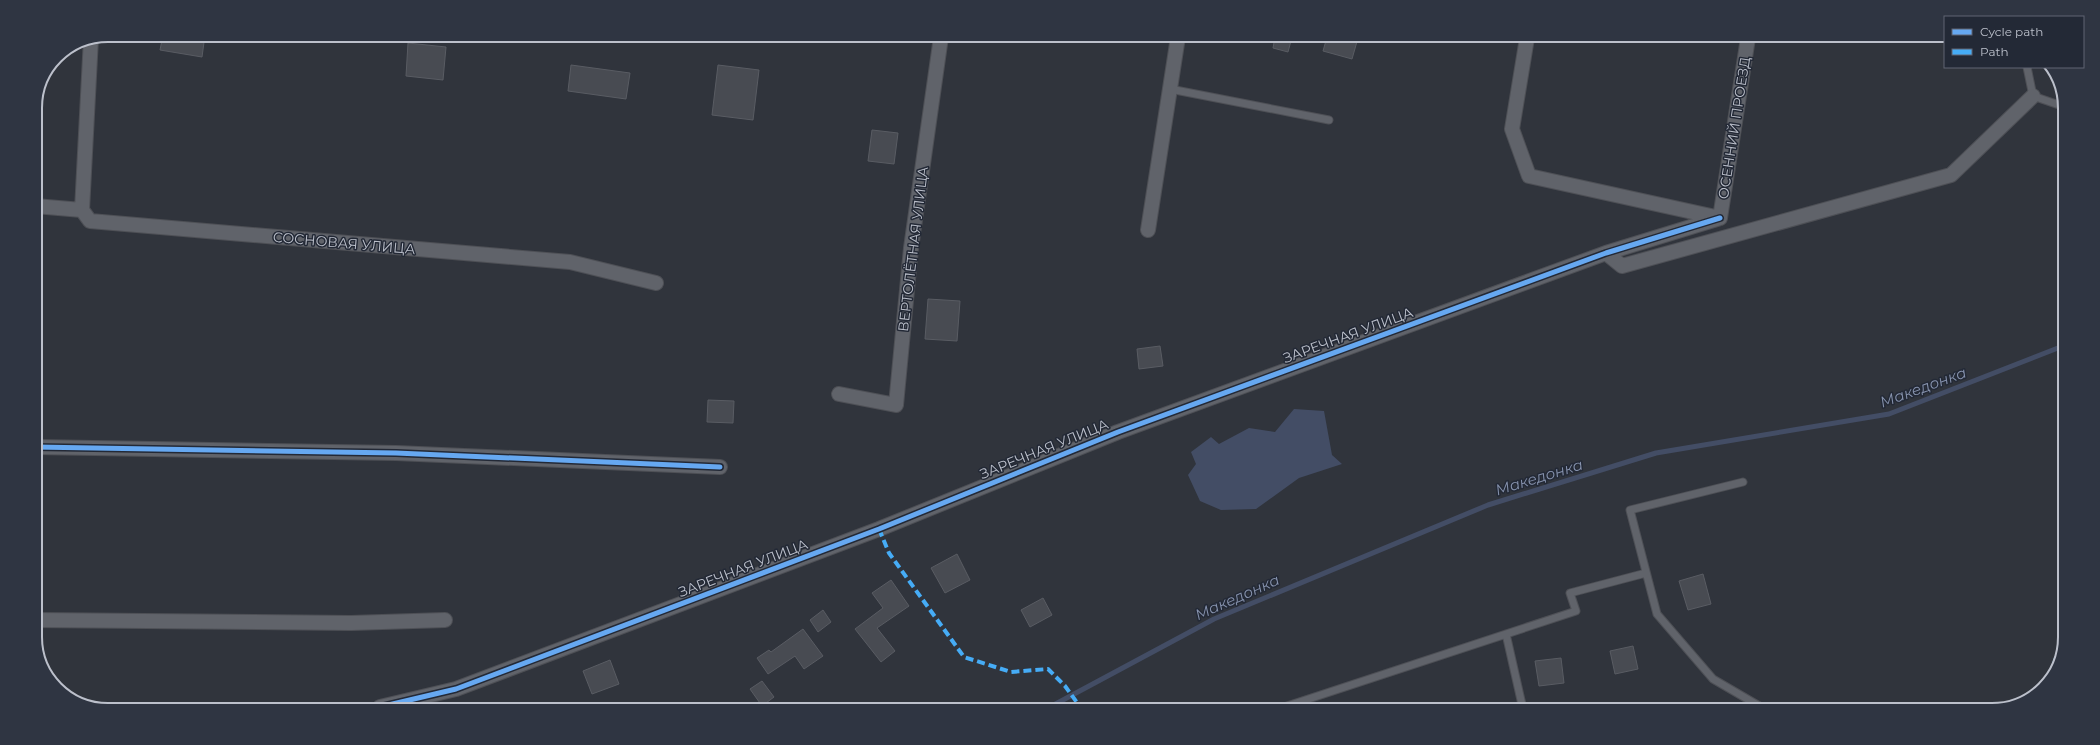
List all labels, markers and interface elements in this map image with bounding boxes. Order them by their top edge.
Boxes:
legend [1944,16,2084,68]
text: Cycle path [1980,24,2043,39]
text: Path [1980,44,2009,59]
street label: ОСЕННИЙ ПРОЕЗД [1714,56,1754,200]
street label: ВЕРТОЛЁТНАЯ УЛИЦА [894,165,932,333]
street label: СОСНОВАЯ УЛИЦА [272,228,417,258]
street label: ЗАРЕЧНАЯ УЛИЦА [1280,303,1416,367]
water label: Македонка [1877,363,1969,411]
street label: ЗАРЕЧНАЯ УЛИЦА [977,415,1111,483]
water label: Македонка [1493,455,1585,499]
street label: ЗАРЕЧНАЯ УЛИЦА [676,535,811,601]
water label: Македонка [1192,570,1282,624]

